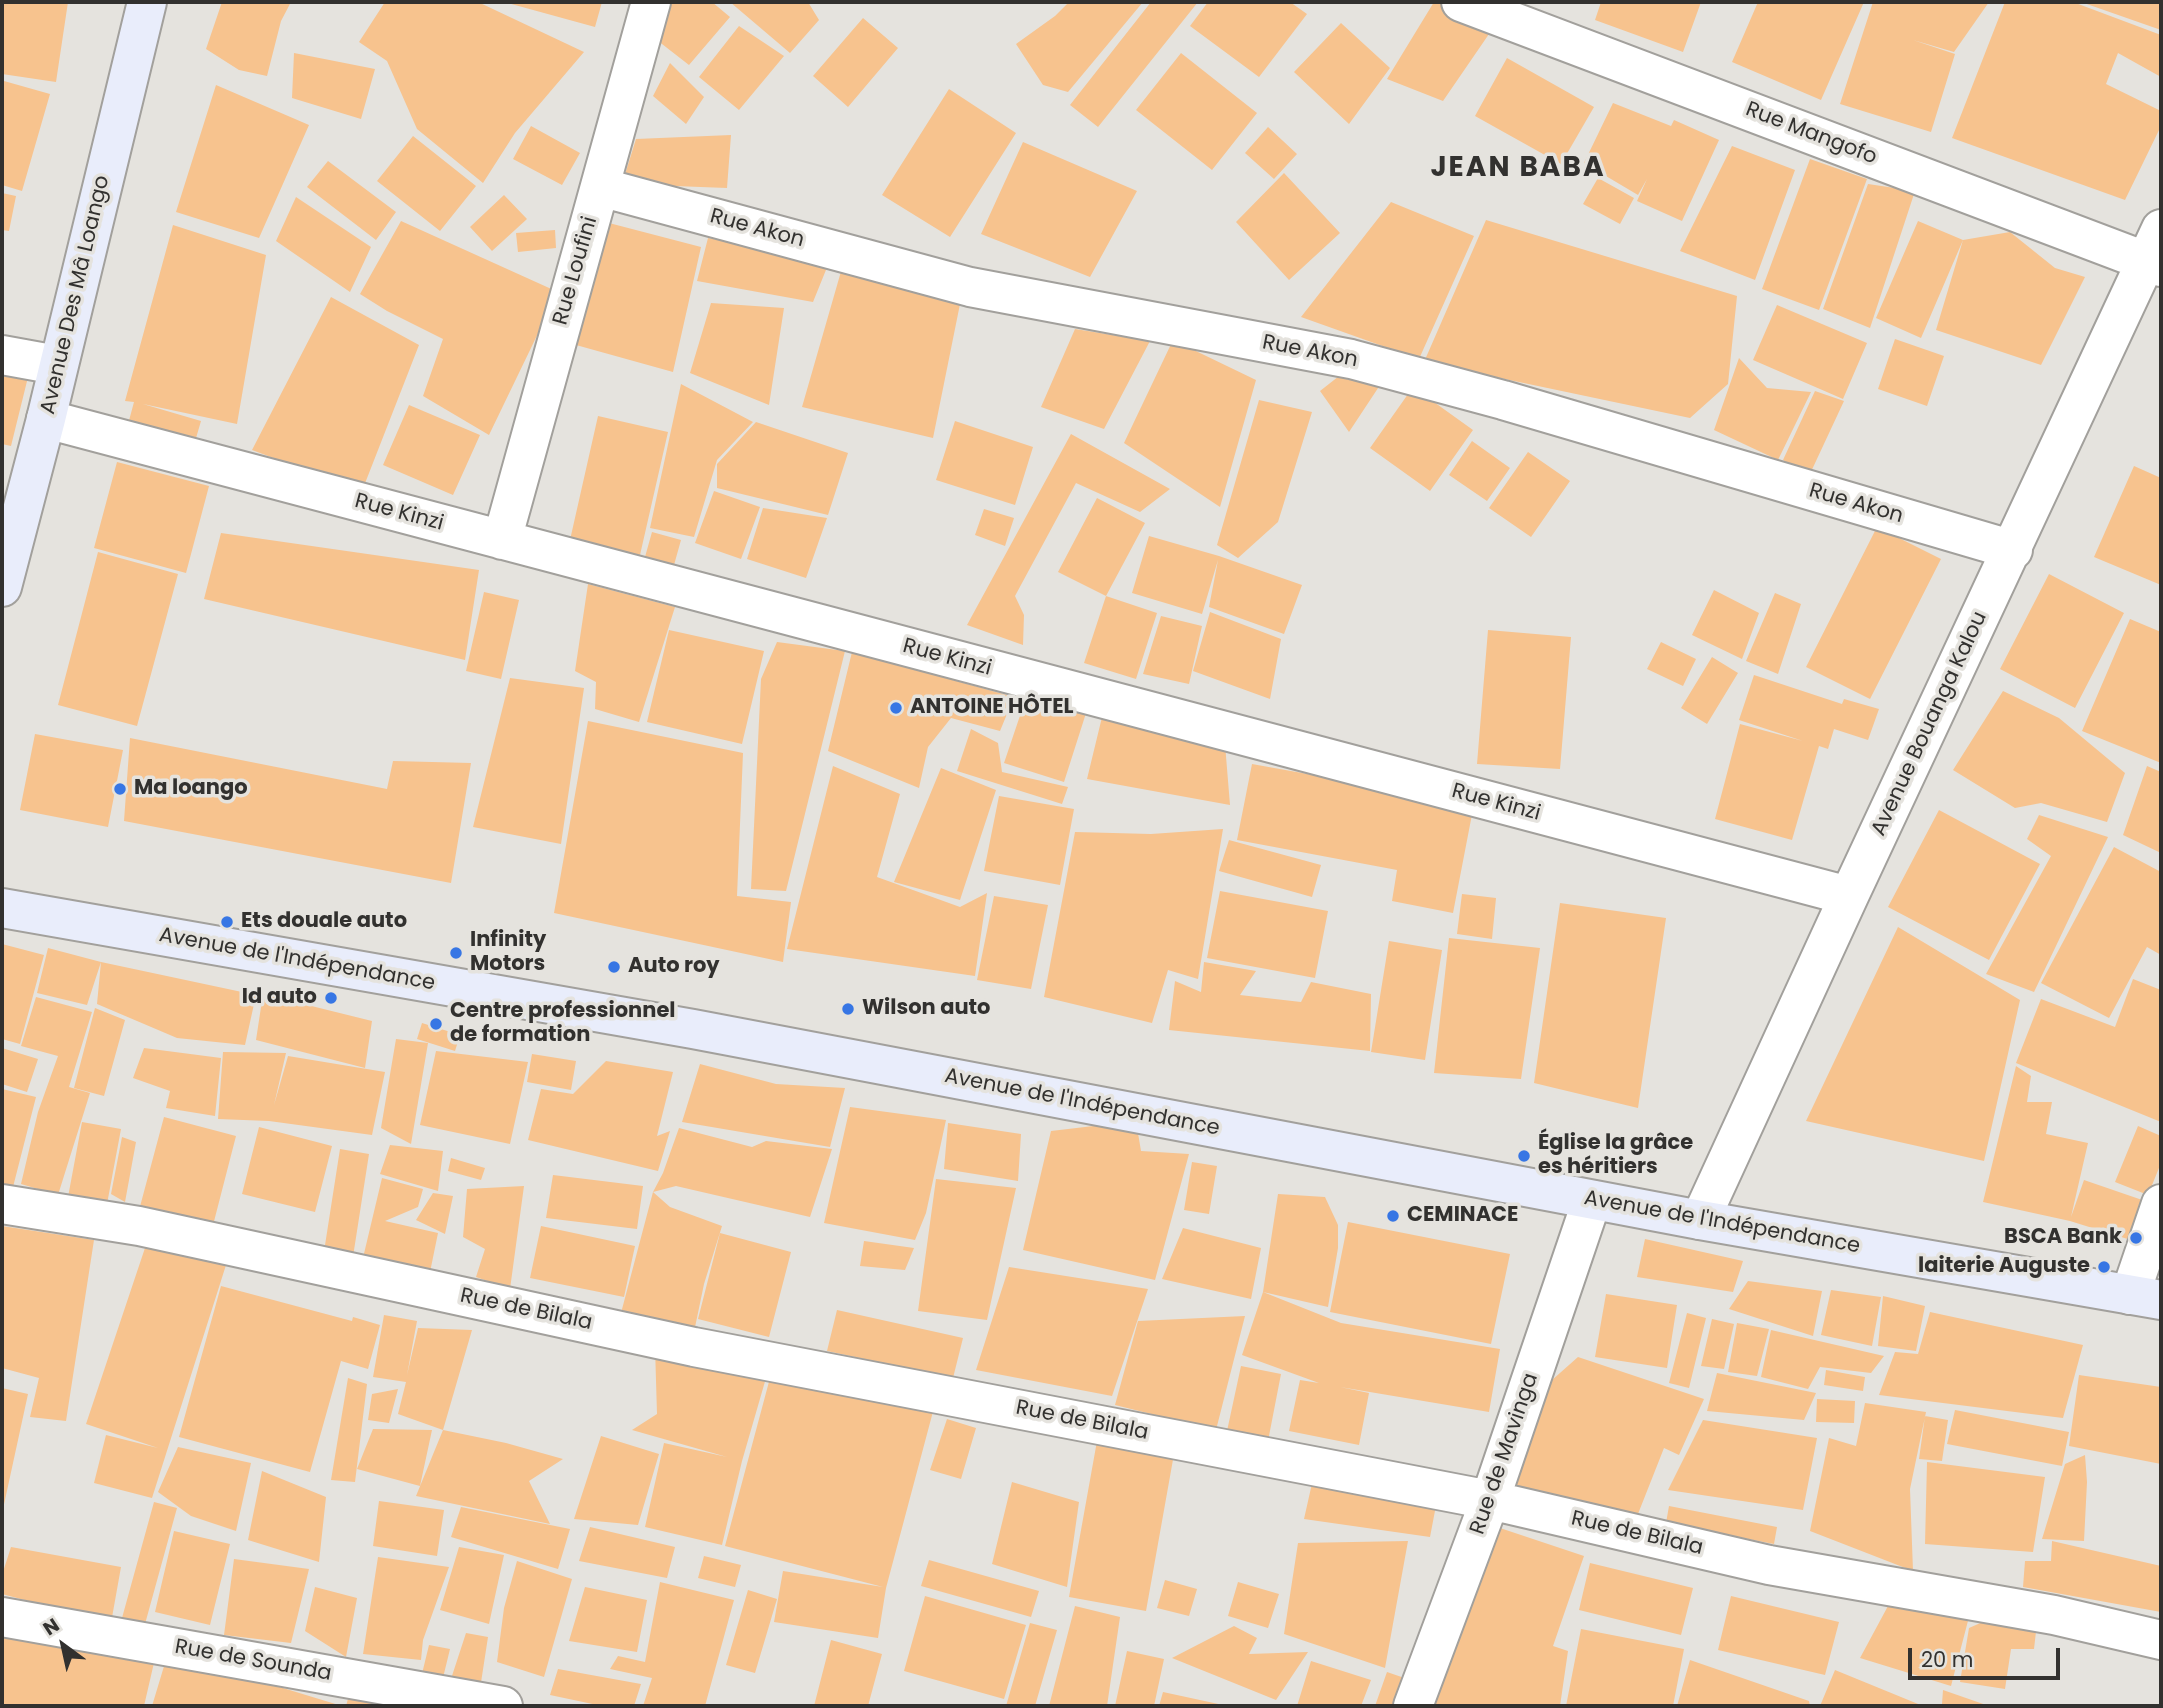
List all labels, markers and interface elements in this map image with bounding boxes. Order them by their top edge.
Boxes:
street label: Rue Mangofo [1742,97,1880,171]
district label: JEAN BABA [1432,152,1604,186]
street label: Avenue Des Mâ Loango [36,173,116,417]
street label: Rue Akon [707,204,807,254]
street label: Rue Loufini [549,214,603,328]
street label: Rue Akon [1260,330,1360,374]
street label: Rue Akon [1806,479,1906,529]
street label: Rue Kinzi [352,489,446,537]
street label: Avenue Bouanga Kalou [1867,608,1993,840]
street label: Rue Kinzi [900,634,994,682]
place label: ANTOINE HÔTEL [910,695,1074,721]
marker: ANTOINE HÔTEL [888,700,904,716]
place label: Ma loango [134,776,248,802]
street label: Rue Kinzi [1449,779,1543,827]
marker: Ma loango [112,781,128,797]
place label: Ets douale auto [241,909,407,935]
marker: Ets douale auto [219,914,235,930]
street label: Avenue de l'Indépendance [157,923,437,997]
place label: Infinity Motors [470,928,546,978]
marker: Infinity Motors [448,945,464,961]
place label: Auto roy [628,954,720,980]
marker: Auto roy [606,959,622,975]
place label: Id auto [242,985,317,1011]
marker: Id auto [323,990,339,1006]
place label: Wilson auto [862,996,990,1022]
place label: Centre professionnel de formation [450,999,676,1049]
marker: Wilson auto [840,1001,856,1017]
marker: Centre professionnel de formation [428,1016,444,1032]
street label: Avenue de l'Indépendance [942,1064,1222,1142]
place label: Église la grâce es héritiers [1538,1131,1693,1181]
marker: Église la grâce es héritiers [1516,1148,1532,1164]
street label: Avenue de l'Indépendance [1582,1186,1862,1260]
place label: CEMINACE [1407,1203,1518,1229]
marker: CEMINACE [1385,1208,1401,1224]
place label: BSCA Bank [2004,1225,2122,1251]
marker: BSCA Bank [2128,1230,2144,1246]
place label: laiterie Auguste [1918,1254,2090,1280]
marker: laiterie Auguste [2096,1259,2112,1275]
street label: Rue de Bilala [458,1284,594,1336]
street label: Rue de Mavinga [1466,1370,1544,1538]
street label: Rue de Bilala [1014,1396,1150,1446]
street label: Rue de Bilala [1569,1507,1705,1561]
north arrow [28,1610,98,1680]
text: N [38,1612,65,1642]
scale bar [1911,1634,2063,1678]
street label: Rue de Sounda [173,1635,333,1687]
text: 20 m [1921,1645,1974,1674]

